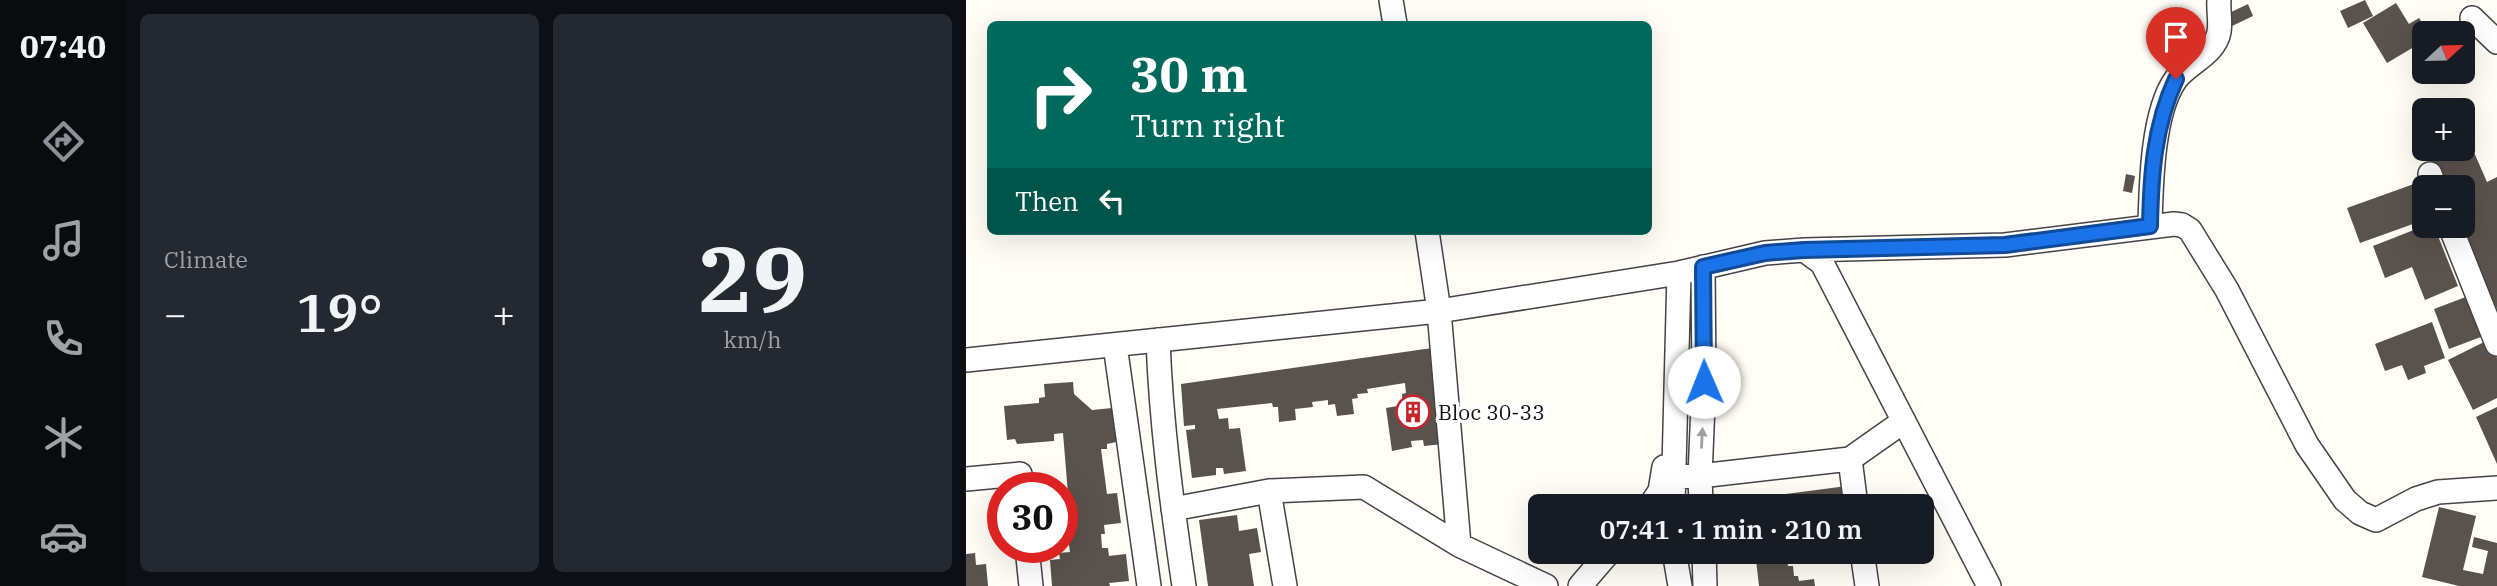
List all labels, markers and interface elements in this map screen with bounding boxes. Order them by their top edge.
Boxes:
pin [2146,7,2206,79]
icon: arrive [2157,18,2195,56]
north arrow [2412,21,2474,84]
map controls [2412,21,2475,238]
text: 07:40 [20,25,106,67]
text: 30 m [1130,42,1248,105]
icon: right [1015,49,1106,140]
button: + [2412,98,2475,161]
text: Turn right [1130,104,1285,146]
icon: directions [39,117,88,166]
button: − [2412,175,2475,238]
icon: left [1093,182,1131,220]
text: Then [1015,184,1079,218]
icon: music [39,216,88,265]
text: 29 [698,219,807,337]
text: Climate [164,244,248,274]
text: 19° [296,279,383,346]
text: − [164,289,187,338]
text: + [492,289,515,338]
icon: phone [39,314,88,363]
text: km/h [723,324,782,354]
position arrow [1667,345,1741,419]
building icon: Bloc 30-33 [1394,393,1432,431]
place label: Bloc 30-33 [1438,398,1545,426]
icon: climate [39,413,88,462]
one-way arrow [1696,426,1707,448]
speed limit sign: 30 [987,472,1078,563]
icon: car [39,512,88,561]
text: 07:41 · 1 min · 210 m [1600,512,1862,546]

